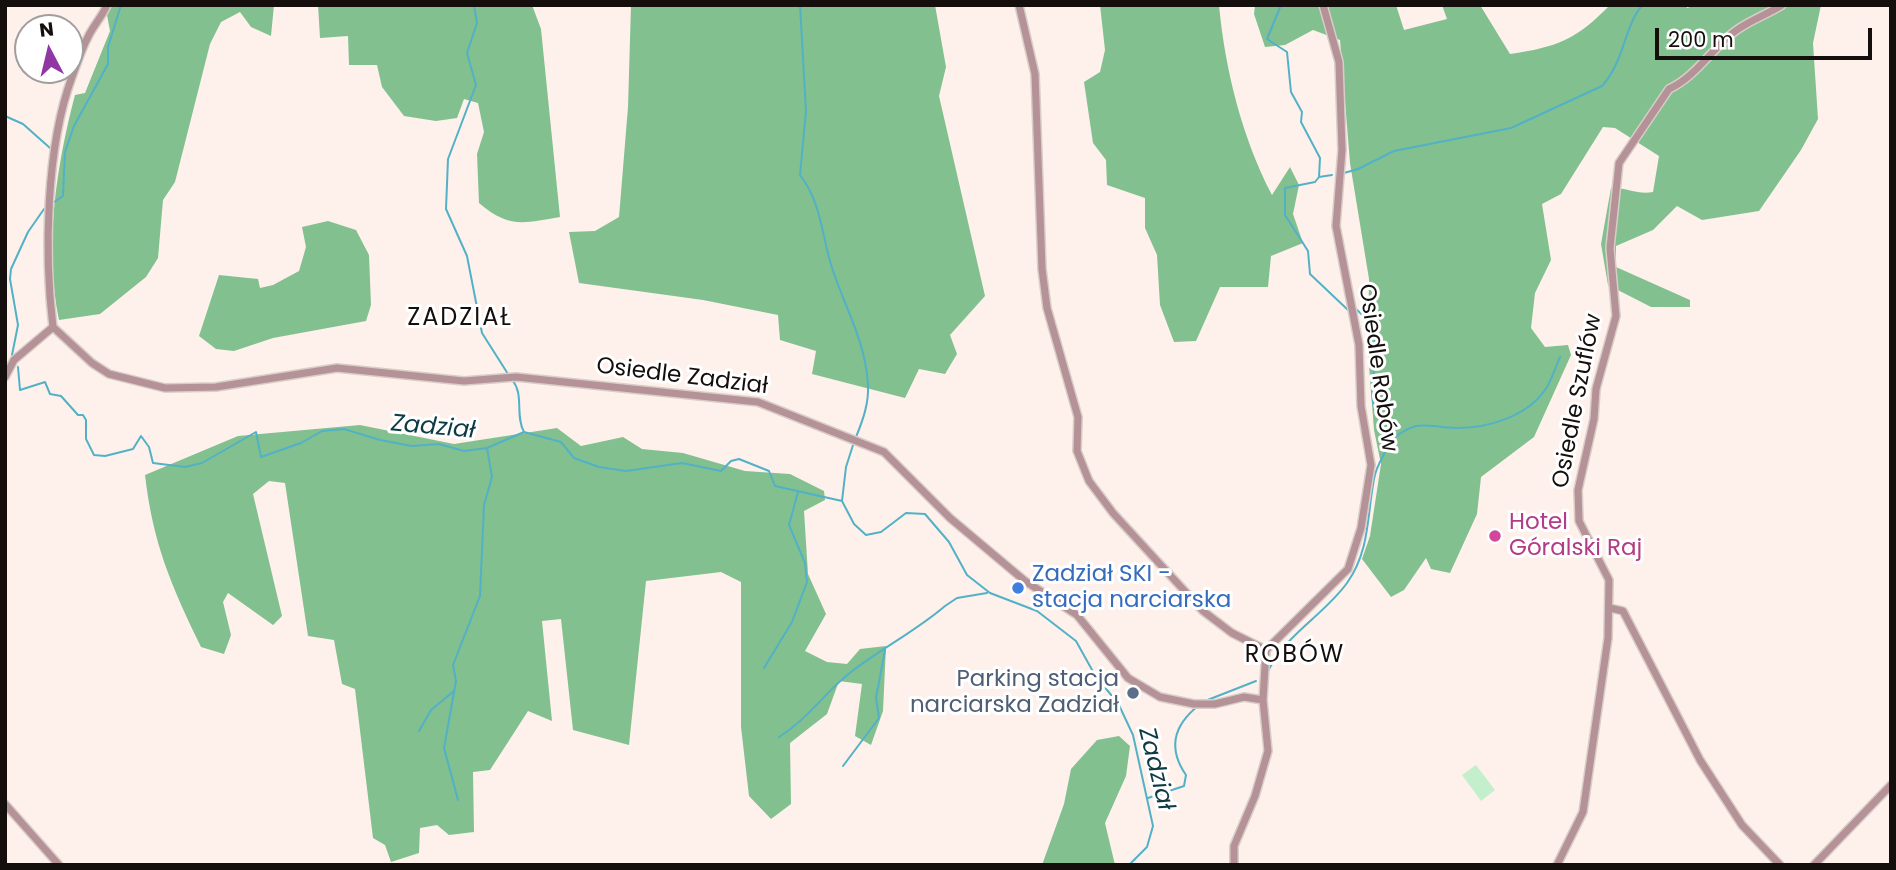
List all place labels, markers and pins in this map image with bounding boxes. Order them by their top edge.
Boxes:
place label: Hotel Góralski Raj [1509,509,1642,563]
marker: Hotel Góralski Raj [1487,528,1503,544]
place label: Zadział SKI - stacja narciarska [1032,561,1231,615]
marker: Zadział SKI - stacja narciarska [1010,580,1026,596]
place label: Parking stacja narciarska Zadział [910,666,1119,720]
marker: Parking stacja narciarska Zadział [1125,685,1141,701]

